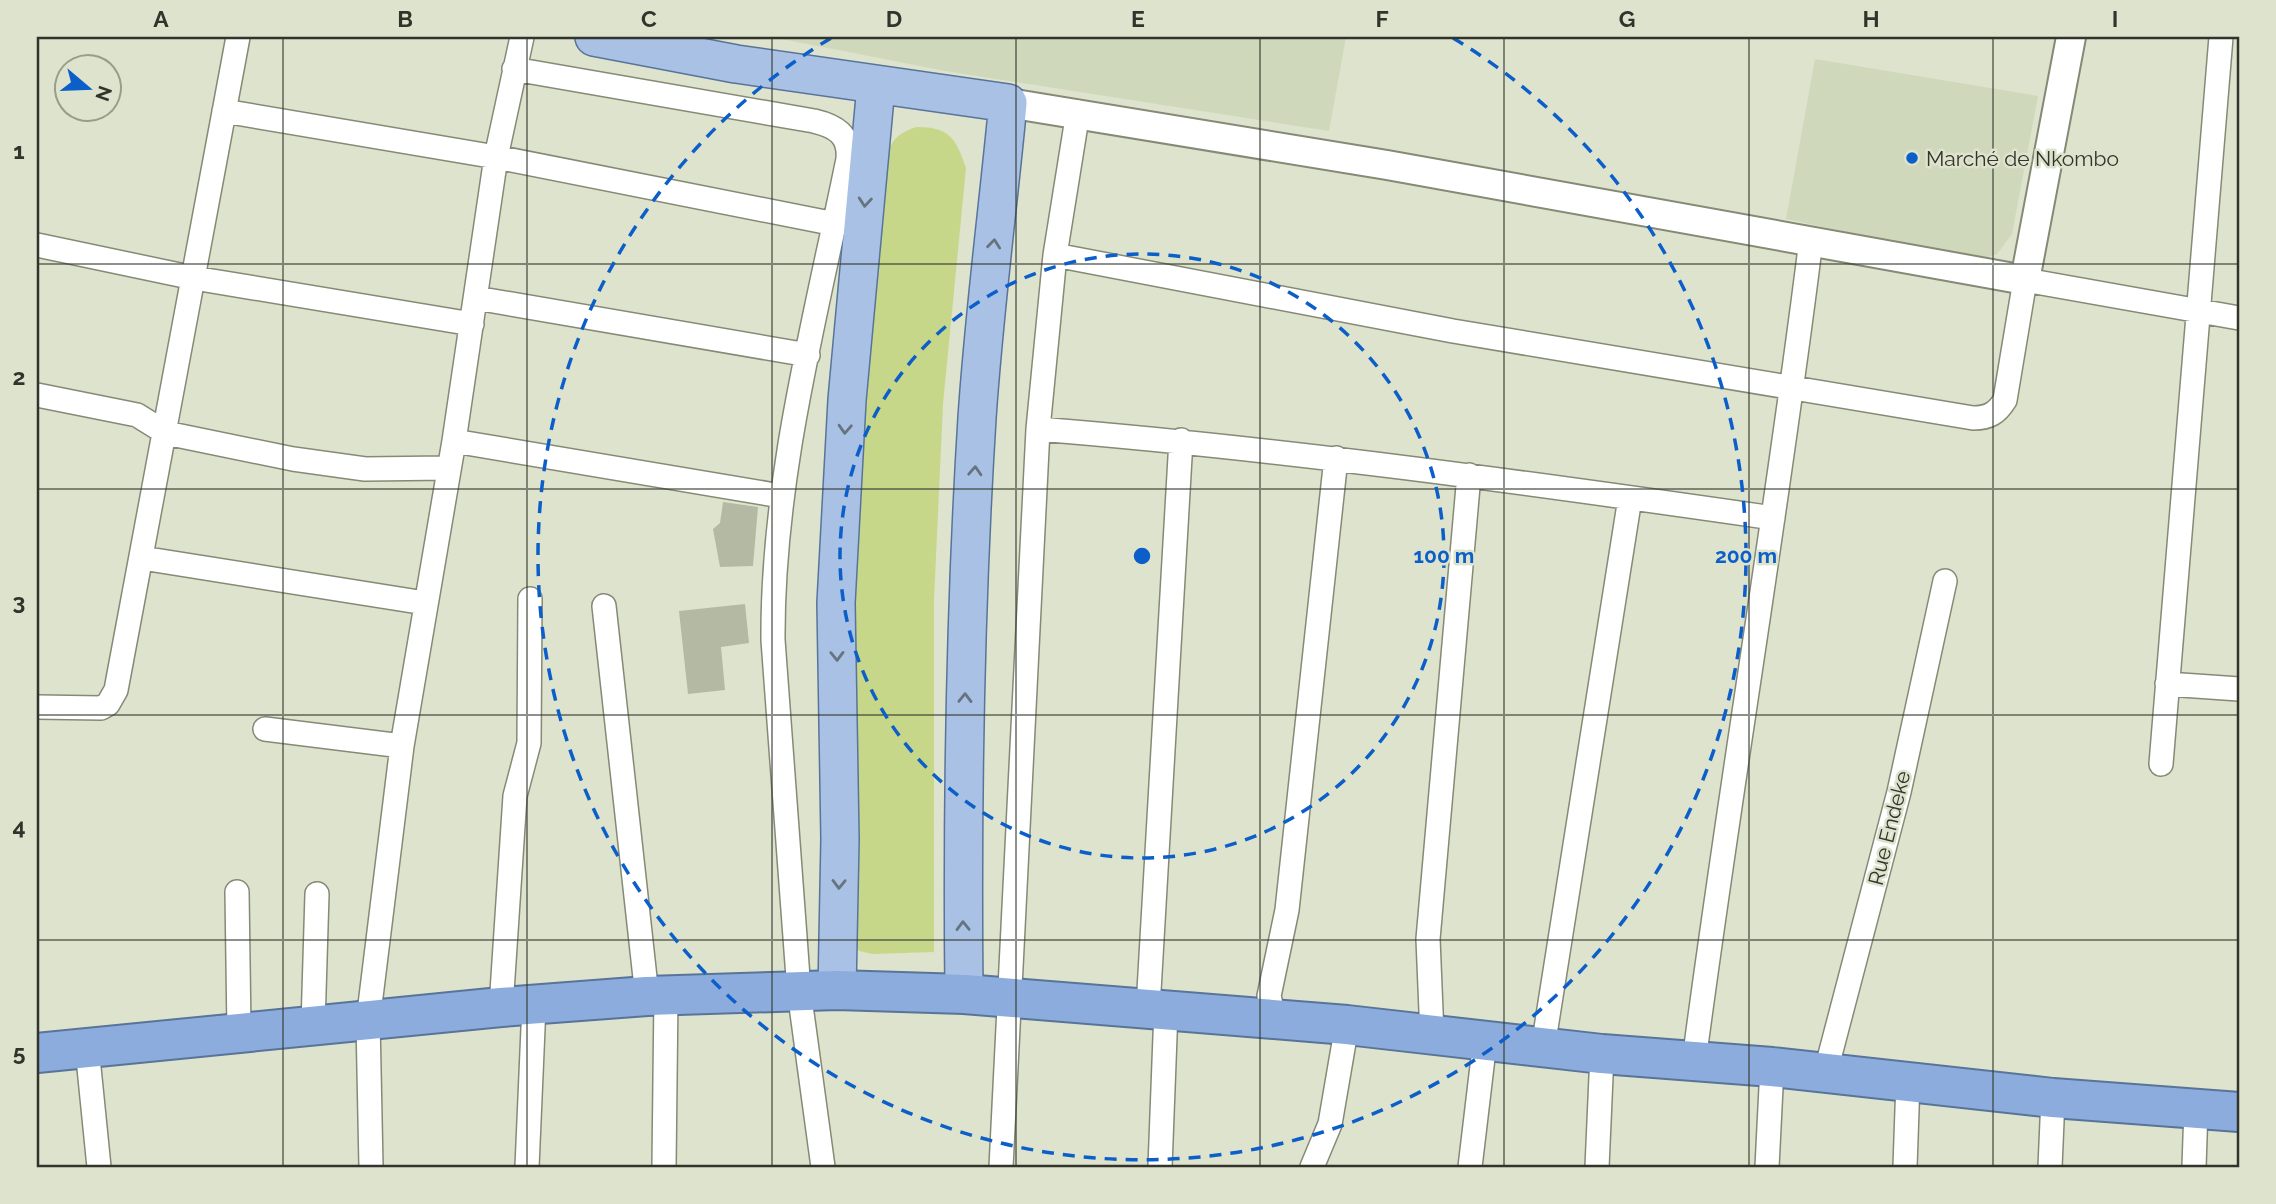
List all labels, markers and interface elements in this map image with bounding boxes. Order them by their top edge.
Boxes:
text: A [153,5,169,32]
text: B [397,5,413,32]
text: C [641,5,657,32]
text: D [886,5,902,32]
text: E [1131,5,1145,32]
text: F [1375,5,1389,32]
text: G [1619,5,1635,32]
text: H [1862,5,1880,32]
text: I [2112,5,2118,32]
north arrow [52,52,122,122]
text: N [91,83,117,104]
text: 1 [13,137,25,164]
place label: Marché de Nkombo [1926,146,2119,171]
marker: Marché de Nkombo [1904,150,1920,166]
one-way arrow [858,197,873,208]
one-way arrow [987,239,1002,250]
text: 2 [13,363,25,390]
one-way arrow [838,424,853,435]
one-way arrow [967,465,982,476]
text: 100 m [1414,543,1474,568]
text: 200 m [1715,543,1777,568]
centre of rings [1130,544,1154,568]
text: 3 [13,588,25,615]
one-way arrow [829,652,845,662]
one-way arrow [958,692,973,703]
street label: Rue Endeke [1863,768,1915,888]
text: 4 [12,813,26,840]
one-way arrow [831,879,847,890]
one-way arrow [955,920,971,930]
text: 5 [13,1039,26,1066]

